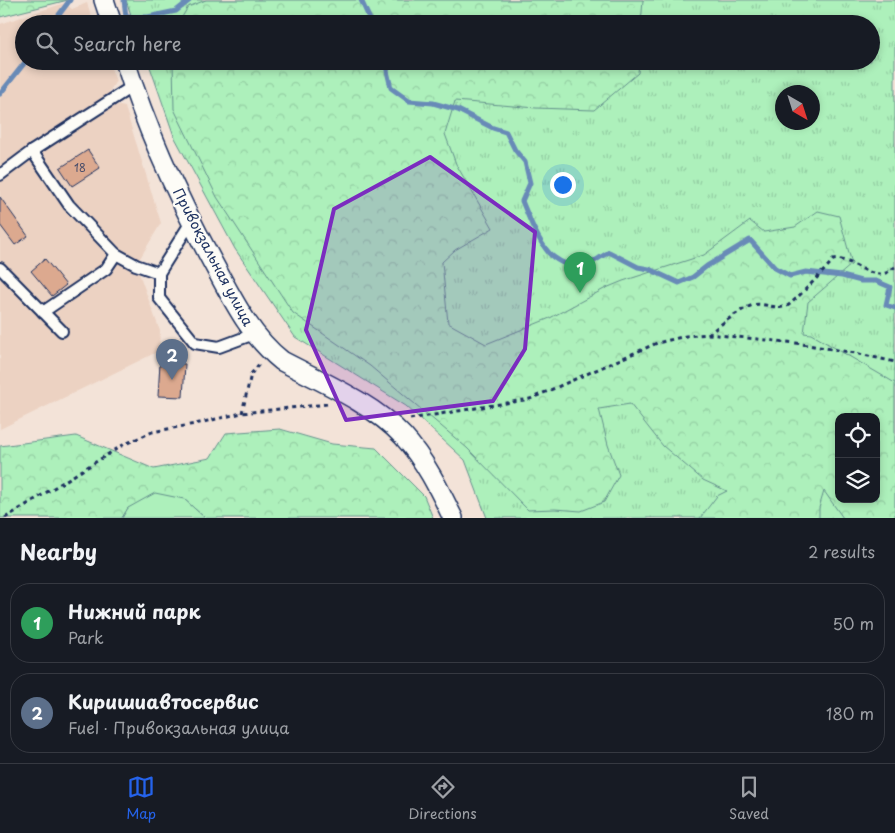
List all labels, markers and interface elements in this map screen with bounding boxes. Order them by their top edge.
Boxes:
search box [15,15,880,70]
icon: search [33,29,61,57]
text: Search here [73,29,182,57]
north arrow [775,85,820,130]
house number: 18 [74,159,86,176]
your location [550,172,576,198]
street label: Привокзальная улица [168,184,259,330]
pin: 1 [564,252,596,293]
pin: 2 [156,339,188,380]
map controls [835,413,880,503]
button: locate [835,413,880,458]
button: layers [835,458,880,503]
text: Nearby [20,535,97,567]
text: 2 results [808,539,875,563]
text: Нижний парк [68,597,200,625]
text: 1 [33,611,41,635]
text: 50 m [833,611,874,635]
text: Park [68,625,104,649]
text: Киришиавтосервис [68,687,259,715]
text: 2 [31,701,43,725]
text: 180 m [826,701,874,725]
text: Fuel · Привокзальная улица [68,715,289,739]
tab: Map [126,773,156,824]
tab: Directions [409,773,477,824]
tab: Saved [729,773,769,824]

